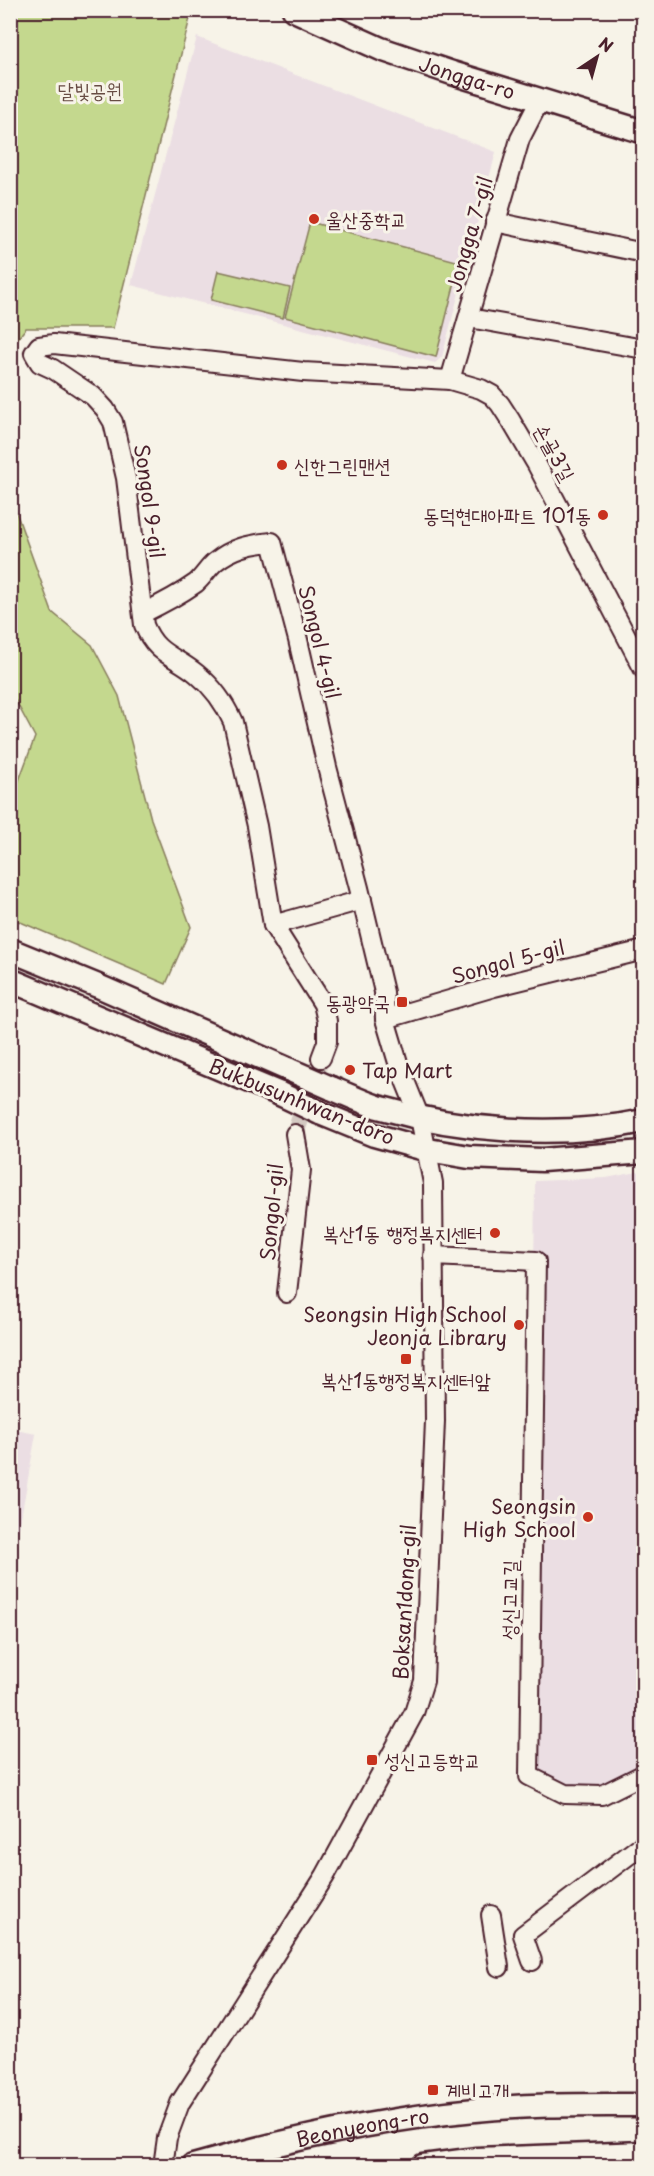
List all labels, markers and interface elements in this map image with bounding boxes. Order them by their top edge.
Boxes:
north arrow [567,27,627,87]
text: N [594,31,619,57]
street label: Jongga-ro [415,48,519,107]
park label: 달빛공원 [58,75,122,105]
street label: Jongga 7-gil [438,173,500,295]
place label: 울산중학교 [326,204,406,234]
marker: 울산중학교 [307,212,321,226]
street label: 손골3길 [527,418,583,486]
street label: Songol 9-gil [127,442,173,560]
place label: 신한그린맨션 [294,450,391,480]
marker: 신한그린맨션 [275,458,289,472]
place label: 동덕현대아파트 101동 [423,500,591,530]
marker: 동덕현대아파트 101동 [596,508,610,522]
street label: Songol 4-gil [291,582,349,702]
street label: Songol 5-gil [448,931,568,991]
place label: 동광약국 [326,987,390,1017]
marker: 동광약국 [395,995,409,1009]
street label: Bukbusunhwan-doro [205,1050,399,1152]
place label: Tap Mart [362,1055,453,1085]
marker: Tap Mart [343,1063,357,1077]
street label: Songol-gil [252,1162,290,1262]
place label: 복산1동 행정복지센터 [323,1218,483,1248]
marker: 복산1동 행정복지센터 [488,1226,502,1240]
place label: Seongsin High School Jeonja Library [303,1299,507,1352]
marker: Seongsin High School Jeonja Library [512,1318,526,1332]
marker: 복산1동행정복지센터앞 [399,1352,413,1366]
place label: 복산1동행정복지센터앞 [321,1365,491,1395]
place label: Seongsin High School [463,1491,576,1544]
marker: Seongsin High School [581,1510,595,1524]
street label: Boksan1dong-gil [385,1523,423,1681]
street label: 성신고교길 [493,1560,525,1640]
place label: 성신고등학교 [384,1745,481,1775]
marker: 성신고등학교 [365,1753,379,1767]
place label: 계비고개 [445,2075,509,2105]
marker: 계비고개 [426,2083,440,2097]
street label: Beonyeong-ro [293,2100,431,2154]

